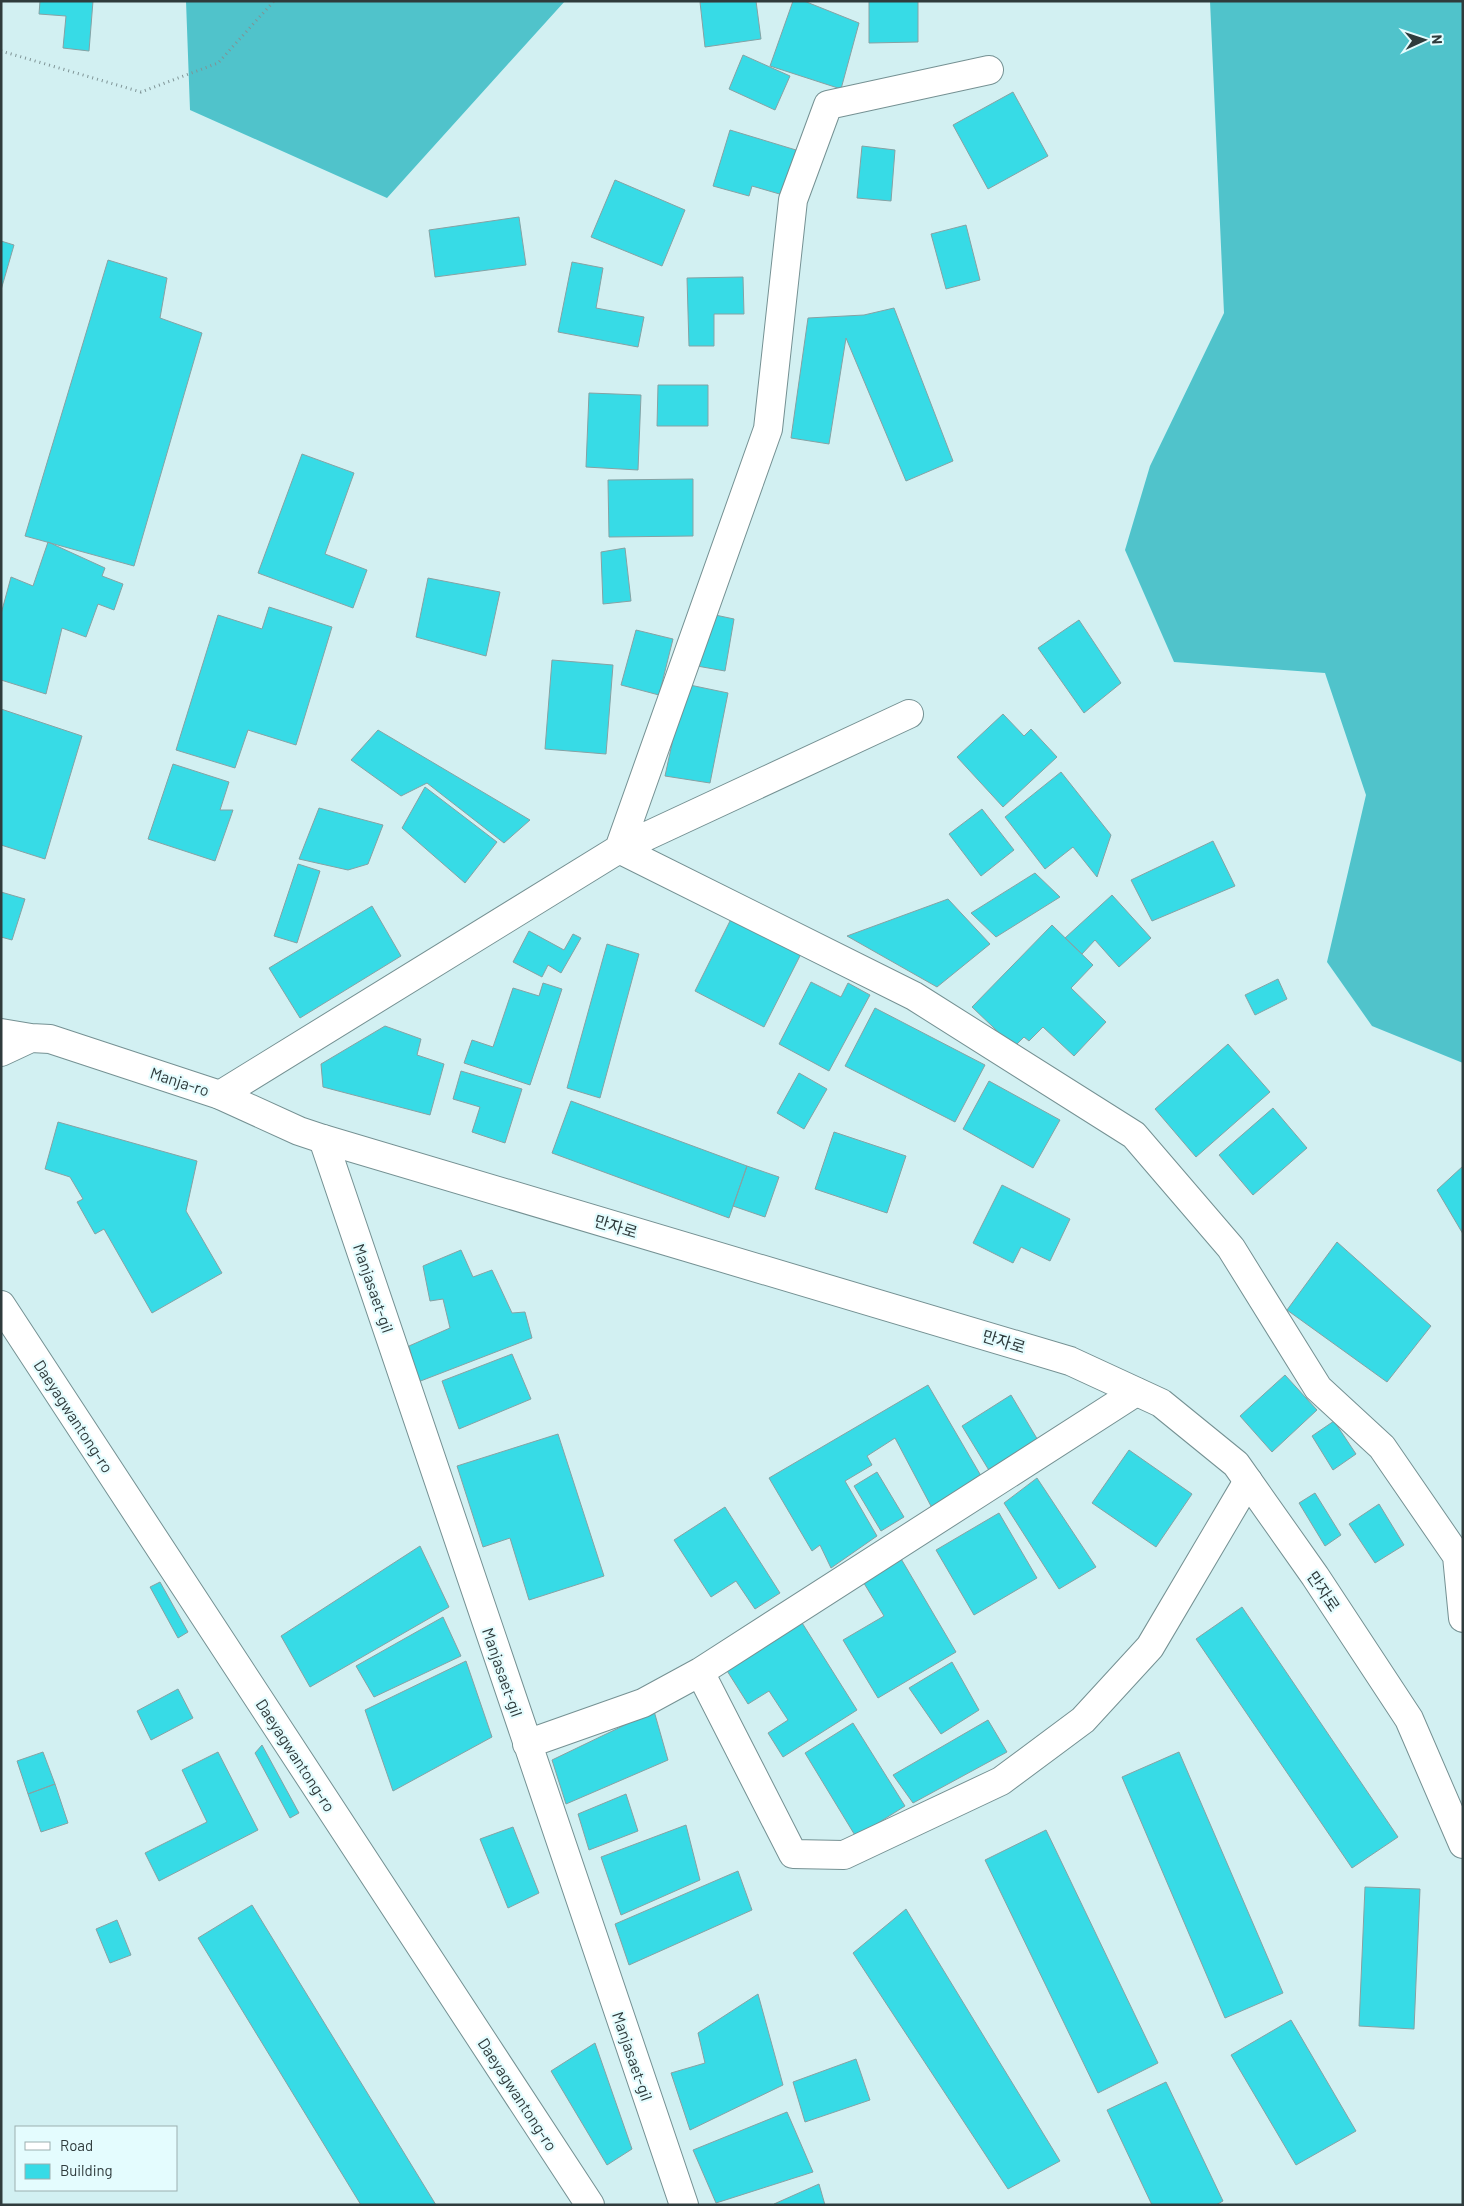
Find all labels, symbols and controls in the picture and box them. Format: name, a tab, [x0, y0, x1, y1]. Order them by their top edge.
north arrow	[1399, 15, 1449, 65]
text: N	[1429, 34, 1446, 44]
street label: Manja-ro	[148, 1063, 212, 1099]
street label: 만자로	[592, 1210, 640, 1242]
street label: Manjasaet-gil	[350, 1241, 398, 1335]
street label: 만자로	[980, 1325, 1028, 1357]
street label: Daeyagwantong-ro	[30, 1356, 118, 1476]
street label: 만자로	[1304, 1567, 1344, 1615]
street label: Manjasaet-gil	[479, 1625, 527, 1719]
street label: Daeyagwantong-ro	[252, 1695, 340, 1815]
street label: Manjasaet-gil	[609, 2009, 657, 2103]
street label: Daeyagwantong-ro	[474, 2034, 562, 2154]
legend	[15, 2126, 178, 2191]
text: Road	[60, 2136, 93, 2154]
text: Building	[60, 2161, 113, 2179]

